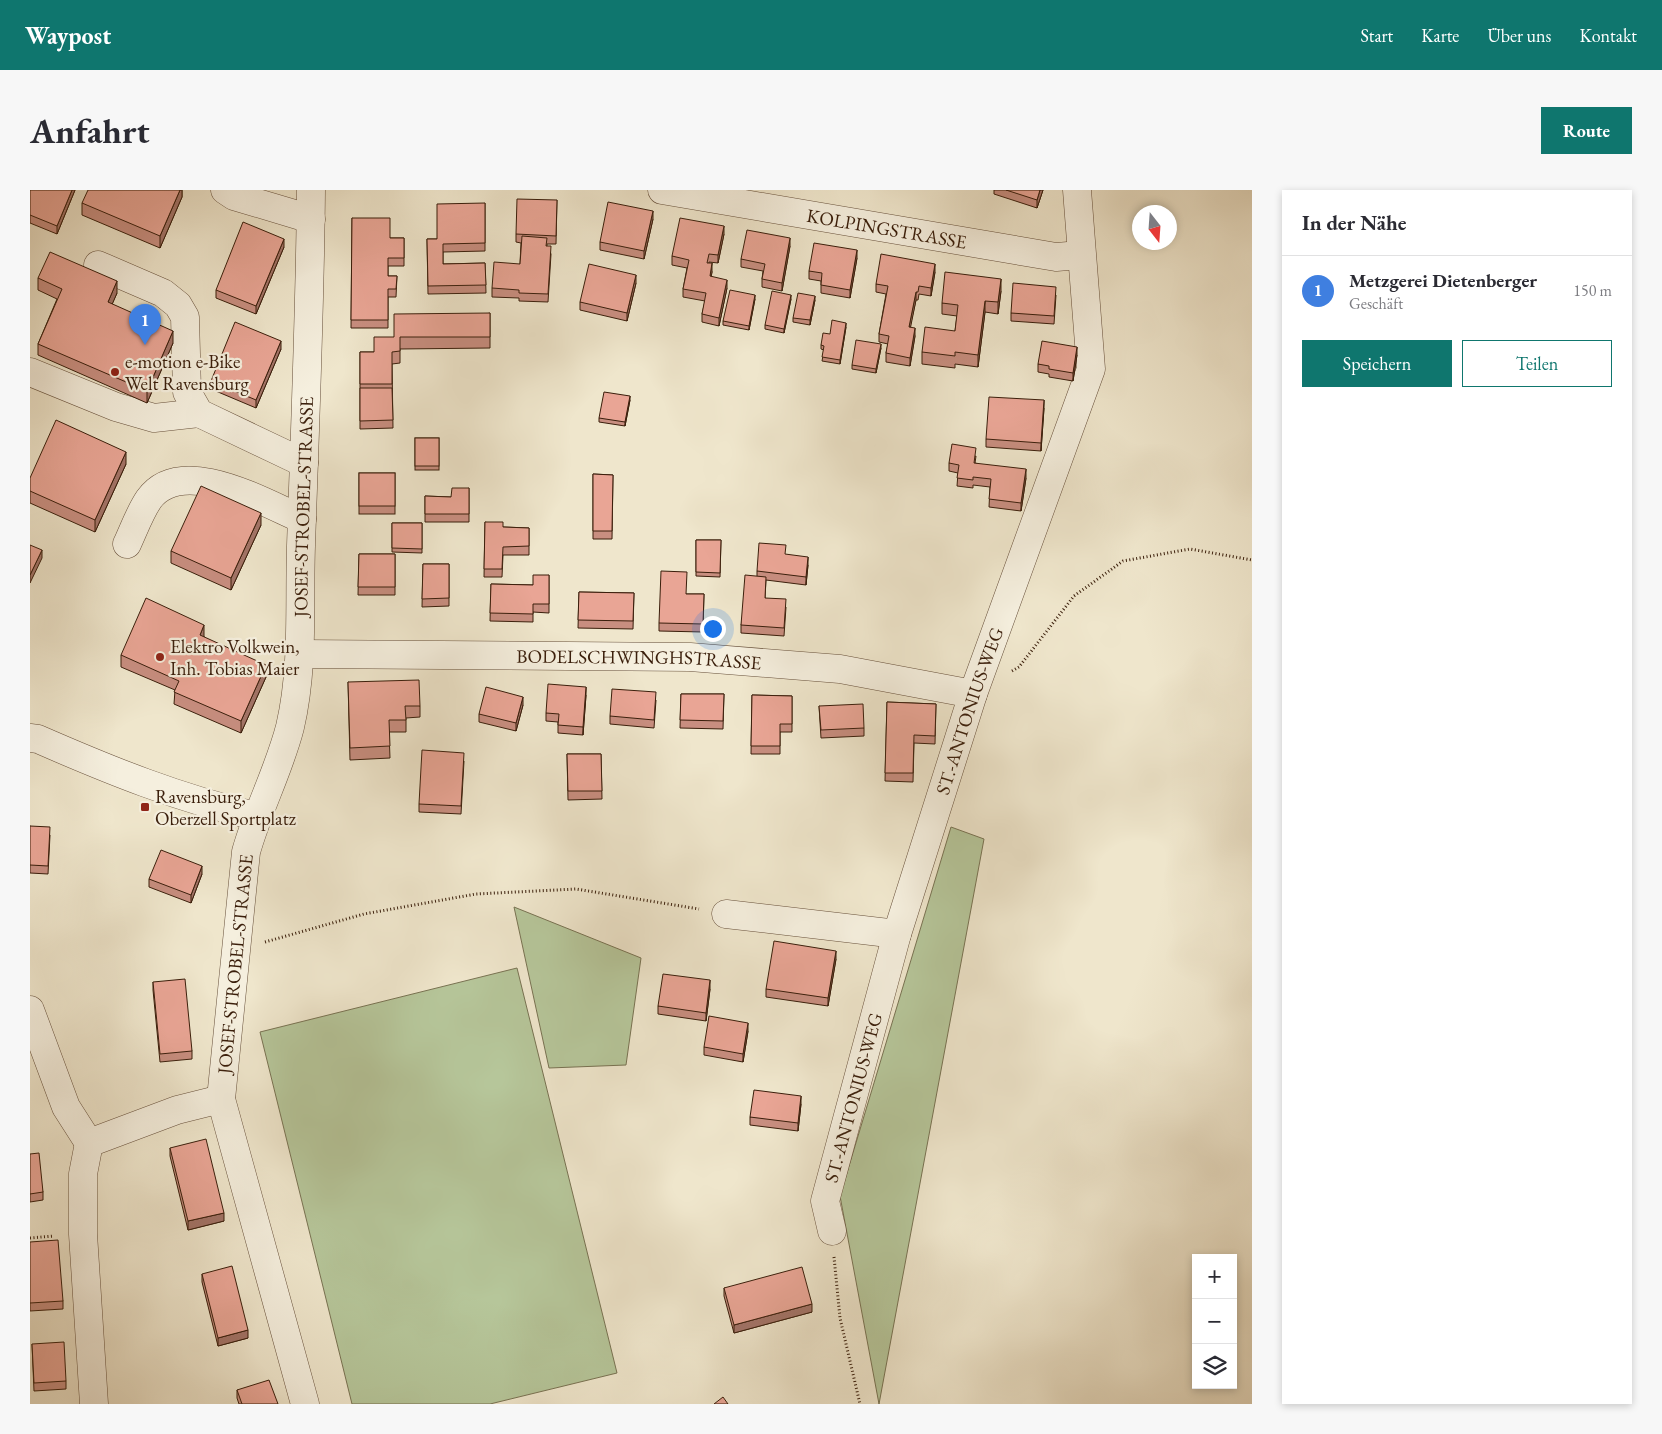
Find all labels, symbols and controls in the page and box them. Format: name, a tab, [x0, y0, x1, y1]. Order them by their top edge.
text: Waypost	[25, 20, 111, 51]
text: Start	[1360, 24, 1393, 47]
text: Karte	[1421, 24, 1459, 47]
text: Über uns	[1487, 24, 1551, 47]
text: Kontakt	[1579, 24, 1637, 47]
button: Route	[1541, 107, 1632, 154]
text: Anfahrt	[30, 108, 150, 153]
street label: KOLPINGSTRASSE	[805, 203, 969, 255]
north arrow	[1132, 205, 1177, 250]
text: In der Nähe	[1302, 209, 1407, 236]
text: Metzgerei Dietenberger	[1349, 268, 1537, 293]
text: 1	[1314, 280, 1322, 301]
text: 150 m	[1573, 280, 1612, 301]
text: Geschäft	[1349, 293, 1403, 314]
pin: 1	[129, 304, 161, 345]
button: Speichern	[1302, 340, 1452, 387]
button: Teilen	[1462, 340, 1612, 387]
place label: e-motion e-Bike Welt Ravensburg	[125, 349, 250, 396]
marker: e-motion e-Bike Welt Ravensburg	[109, 366, 121, 378]
street label: JOSEF-STROBEL-STRASSE	[288, 396, 319, 619]
your location	[700, 616, 726, 642]
street label: ST.-ANTONIUS-WEG	[930, 624, 1009, 798]
place label: Elektro Volkwein, Inh. Tobias Maier	[170, 634, 300, 681]
street label: BODELSCHWINGHSTRASSE	[516, 644, 763, 676]
marker: Elektro Volkwein, Inh. Tobias Maier	[154, 651, 166, 663]
place label: Ravensburg, Oberzell Sportplatz	[155, 784, 297, 831]
marker: Ravensburg, Oberzell Sportplatz	[139, 801, 151, 813]
street label: JOSEF-STROBEL-STRASSE	[211, 853, 259, 1077]
street label: ST.-ANTONIUS-WEG	[819, 1010, 888, 1185]
map controls	[1192, 1254, 1237, 1389]
button: +	[1192, 1254, 1237, 1299]
button: −	[1192, 1299, 1237, 1344]
button: layers	[1192, 1344, 1237, 1389]

